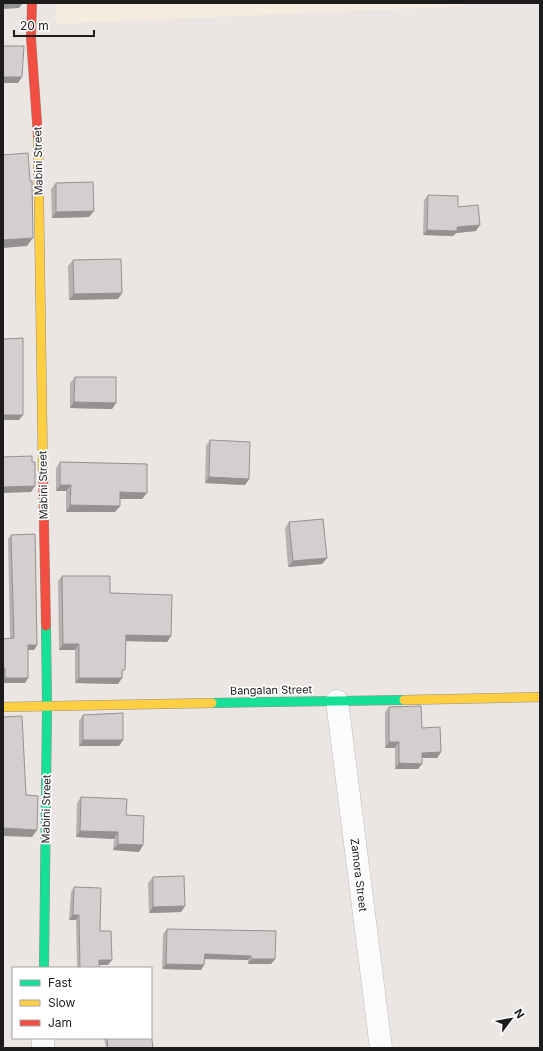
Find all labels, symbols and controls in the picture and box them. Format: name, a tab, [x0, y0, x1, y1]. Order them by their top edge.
scale bar	[14, 12, 94, 38]
text: 20 m	[20, 18, 49, 33]
street label: Mabini Street	[30, 126, 46, 196]
street label: Mabini Street	[35, 450, 51, 520]
street label: Bangalan Street	[230, 682, 313, 698]
street label: Mabini Street	[38, 774, 54, 844]
street label: Zamora Street	[348, 838, 370, 913]
legend	[12, 967, 152, 1039]
text: Fast	[48, 975, 72, 990]
text: Slow	[48, 995, 76, 1010]
north arrow	[491, 999, 531, 1039]
text: N	[511, 1006, 528, 1021]
text: Jam	[48, 1015, 72, 1030]

